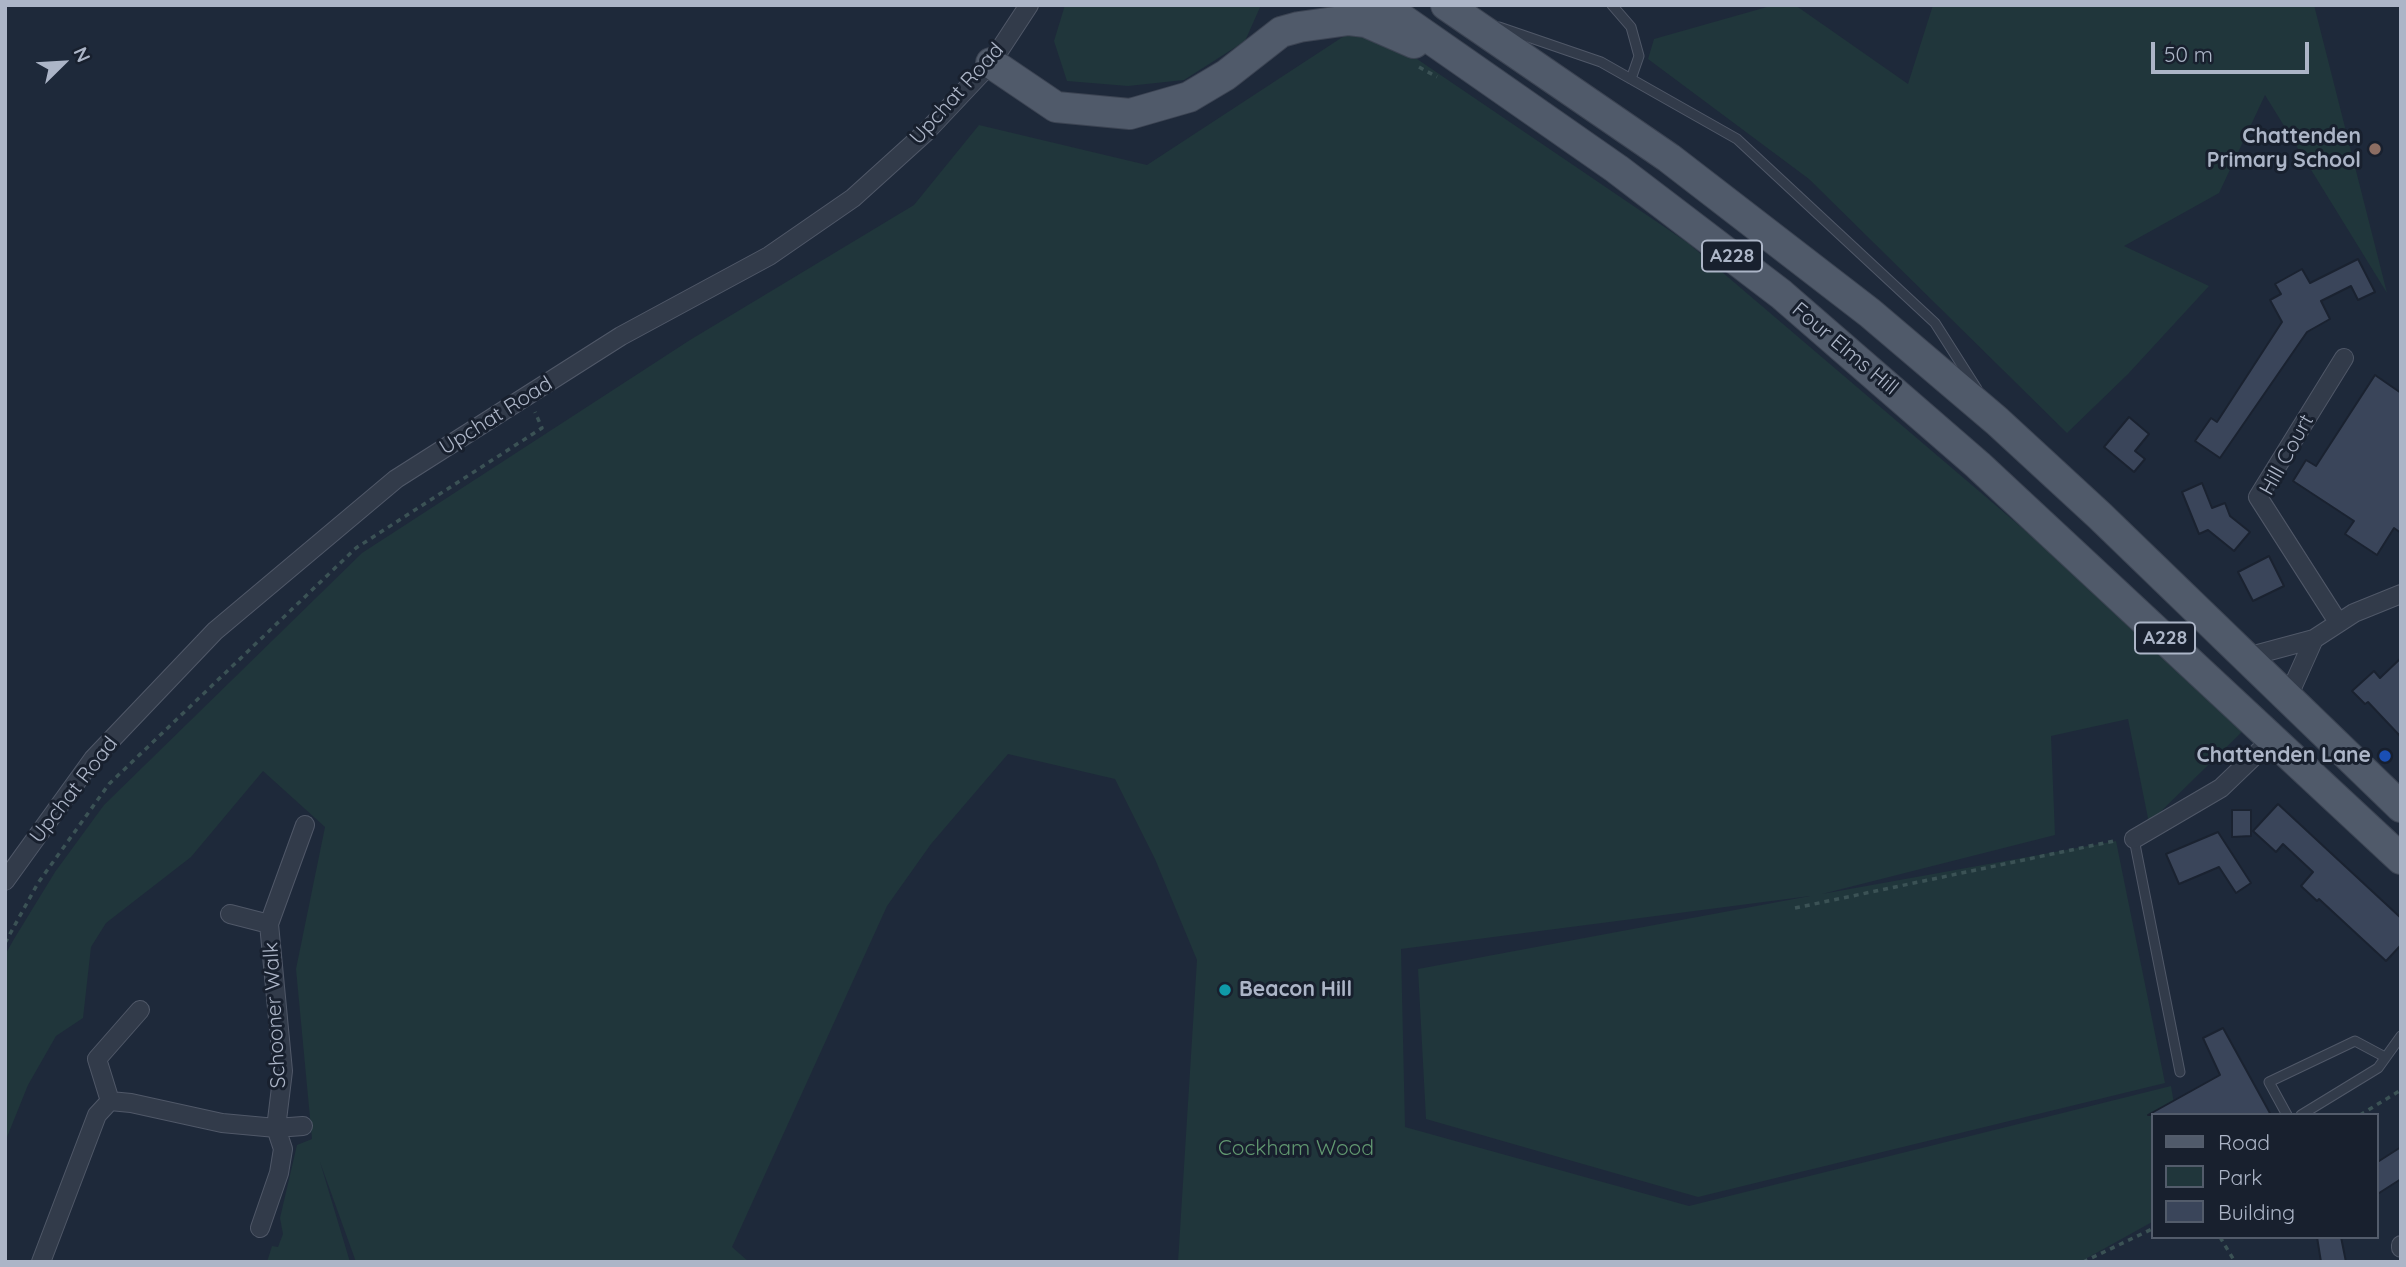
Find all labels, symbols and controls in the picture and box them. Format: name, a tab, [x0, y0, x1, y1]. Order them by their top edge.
north arrow	[28, 28, 98, 98]
scale bar	[2154, 28, 2312, 72]
street label: Upchat Road	[905, 38, 1009, 150]
text: 50 m	[2164, 41, 2213, 67]
text: N	[68, 43, 96, 66]
place label: Chattenden Primary School	[2207, 124, 2361, 174]
marker: Chattenden Primary School	[2367, 141, 2383, 157]
road number: A228	[1702, 240, 1762, 272]
street label: Four Elms Hill	[1787, 297, 1903, 401]
street label: Upchat Road	[435, 371, 557, 461]
street label: Hill Court	[2255, 410, 2319, 500]
road number: A228	[2135, 622, 2195, 653]
street label: Upchat Road	[25, 732, 123, 848]
place label: Chattenden Lane	[2196, 743, 2371, 769]
marker: Chattenden Lane	[2377, 748, 2393, 764]
street label: Schooner Walk	[259, 941, 291, 1089]
place label: Beacon Hill	[1239, 977, 1352, 1003]
marker: Beacon Hill	[1217, 982, 1233, 998]
legend	[2150, 1113, 2378, 1239]
text: Road	[2218, 1129, 2270, 1155]
park label: Cockham Wood	[1218, 1136, 1374, 1162]
text: Park	[2218, 1164, 2262, 1190]
text: Building	[2218, 1199, 2295, 1225]

